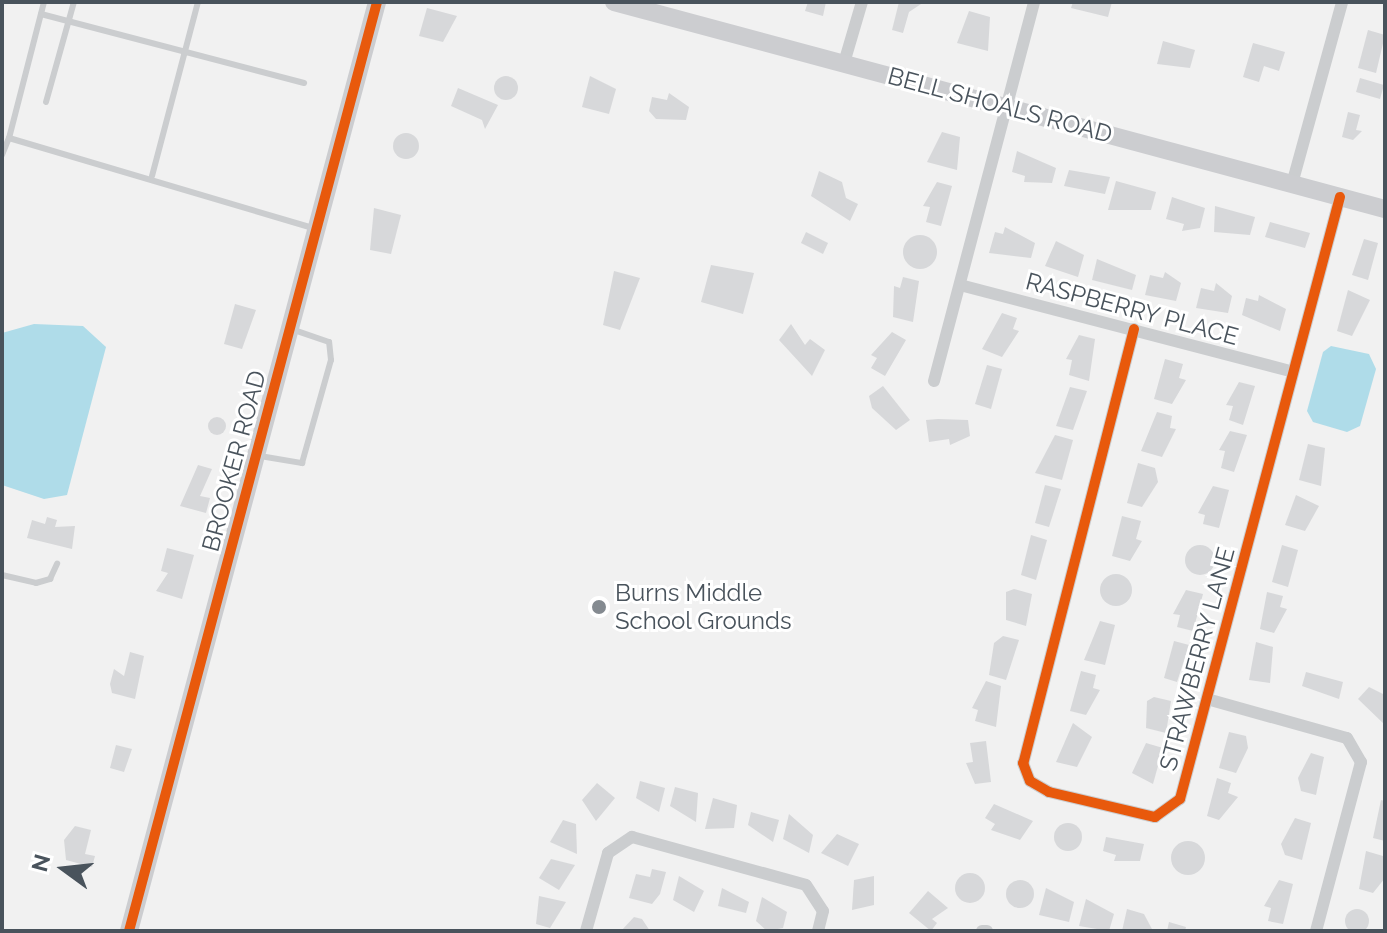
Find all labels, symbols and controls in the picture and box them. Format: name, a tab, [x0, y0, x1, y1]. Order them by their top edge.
street label: BELL SHOALS ROAD	[884, 61, 1116, 149]
street label: RASPBERRY PLACE	[1022, 267, 1242, 351]
street label: BROOKER ROAD	[196, 367, 272, 555]
street label: STRAWBERRY LANE	[1153, 544, 1241, 774]
place label: Burns Middle School Grounds	[615, 579, 792, 635]
marker: Burns Middle School Grounds	[590, 598, 608, 616]
north arrow	[24, 829, 104, 909]
text: N	[26, 851, 56, 874]

